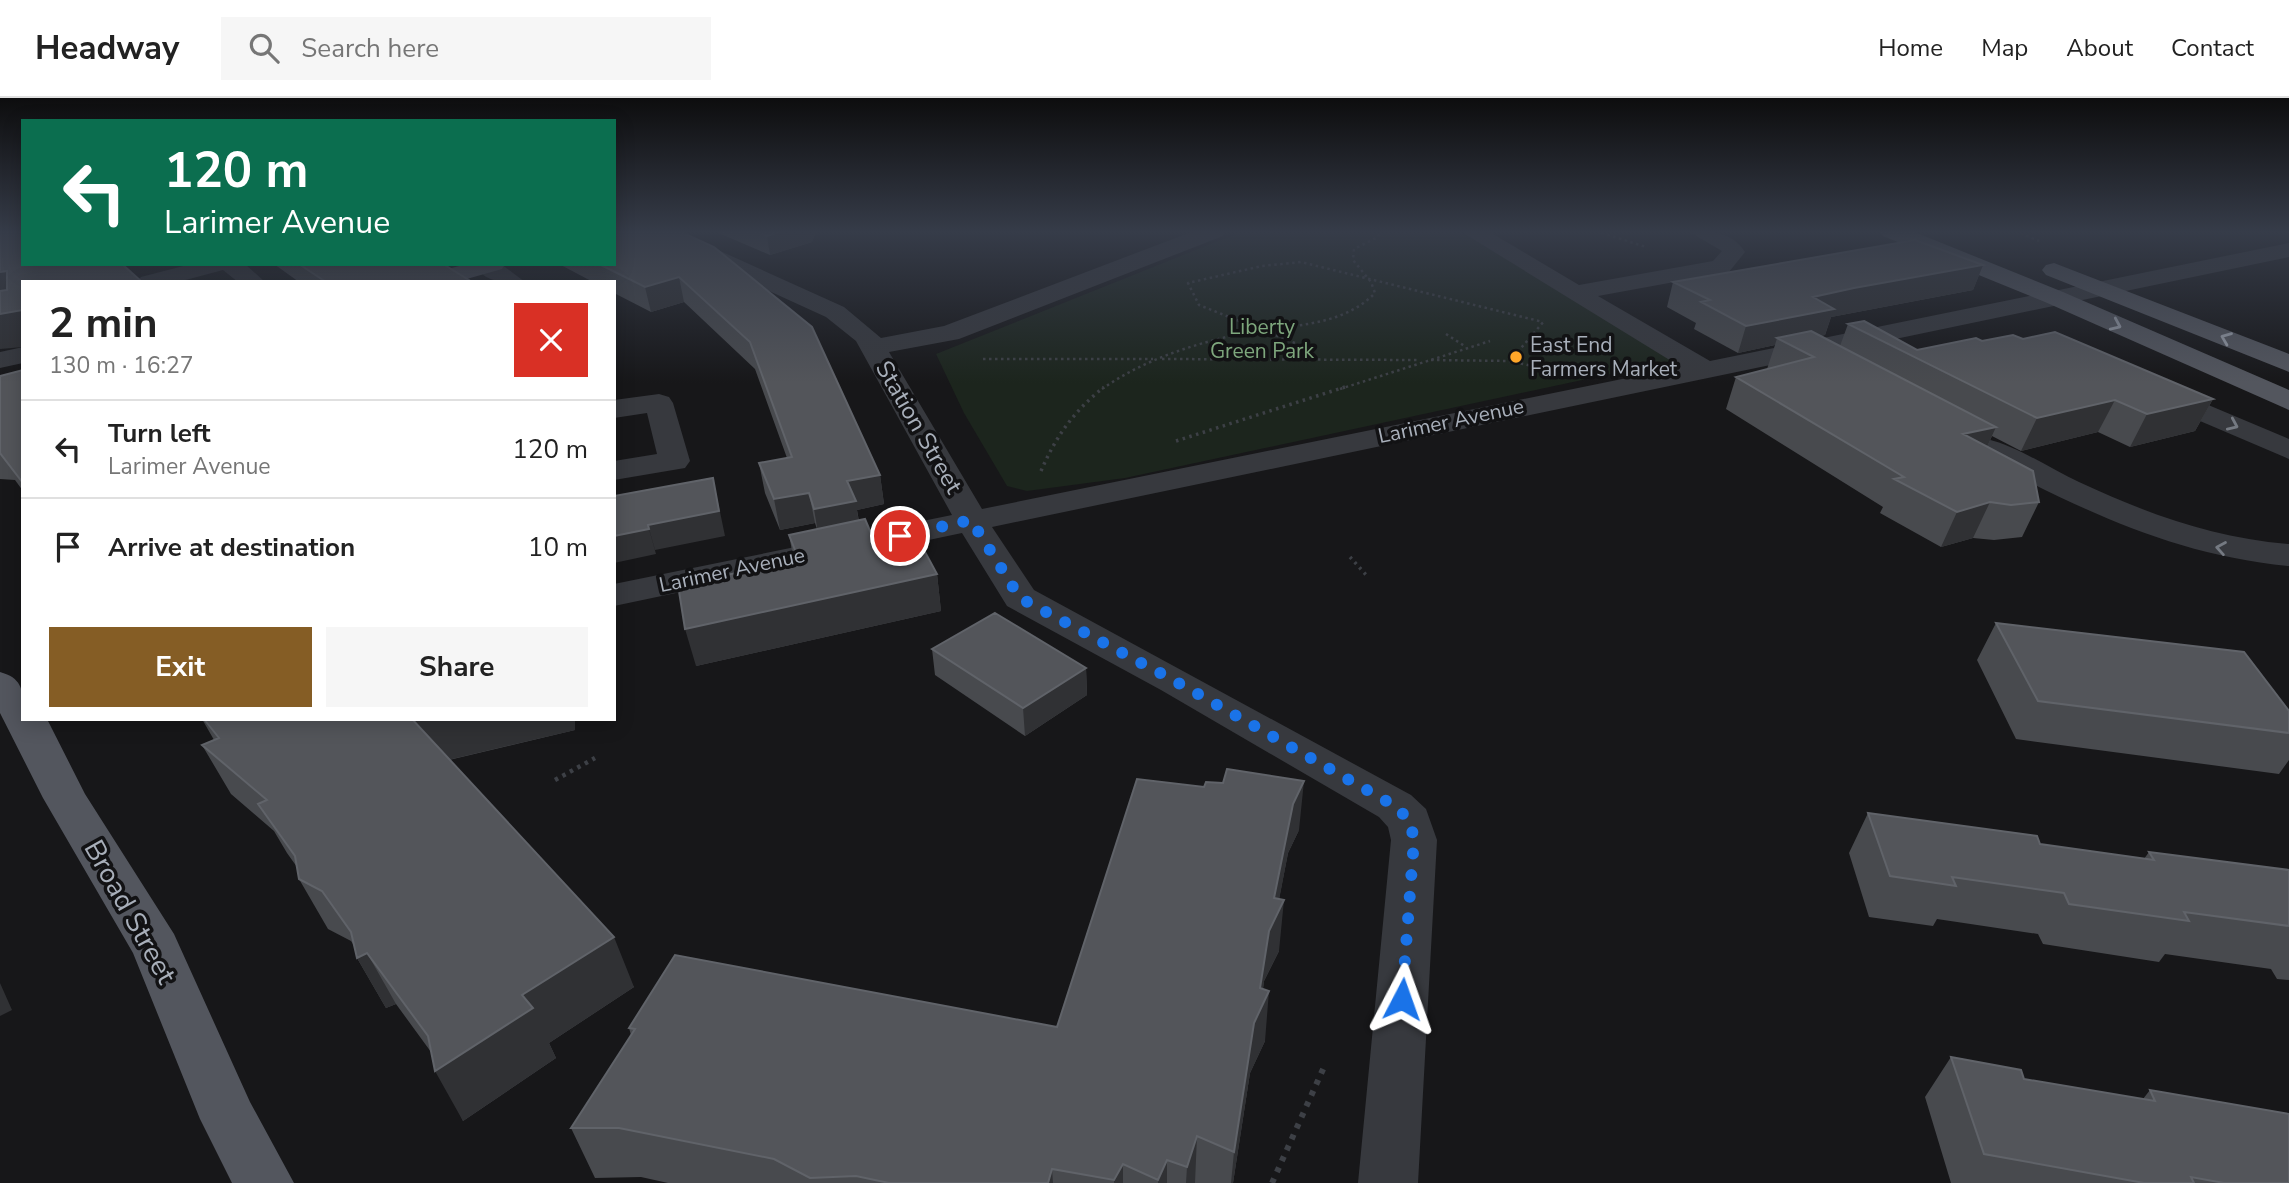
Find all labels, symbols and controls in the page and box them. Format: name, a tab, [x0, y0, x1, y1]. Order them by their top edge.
search box	[221, 17, 711, 80]
text: Headway	[35, 26, 179, 71]
icon: search	[245, 29, 283, 67]
text: Search here	[301, 31, 439, 66]
text: Home	[1878, 32, 1943, 64]
text: Map	[1981, 32, 2028, 64]
text: About	[2066, 32, 2133, 64]
text: Contact	[2171, 32, 2254, 64]
text: 120 m	[164, 137, 308, 204]
icon: left	[49, 147, 140, 238]
text: Larimer Avenue	[164, 201, 390, 244]
text: 2 min	[49, 295, 158, 352]
button: close	[514, 303, 588, 377]
park label: Liberty Green Park	[1210, 313, 1315, 365]
one-way arrow	[2109, 317, 2121, 331]
place label: East End Farmers Market	[1530, 331, 1678, 383]
one-way arrow	[2221, 333, 2233, 347]
marker: East End Farmers Market	[1508, 349, 1524, 365]
text: 130 m · 16:27	[49, 350, 194, 381]
street label: Station Street	[868, 355, 970, 500]
street label: Larimer Avenue	[1375, 392, 1527, 450]
text: Turn left	[108, 416, 211, 451]
one-way arrow	[2226, 417, 2238, 431]
icon: left	[49, 430, 87, 468]
text: 120 m	[512, 432, 588, 467]
text: Larimer Avenue	[108, 451, 271, 482]
pin	[870, 506, 930, 566]
icon: arrive	[881, 517, 919, 555]
icon: arrive	[49, 528, 87, 566]
text: Arrive at destination	[108, 530, 355, 565]
text: 10 m	[528, 530, 588, 565]
street label: Larimer Avenue	[656, 541, 808, 599]
one-way arrow	[2215, 541, 2227, 556]
button: Exit	[49, 627, 312, 707]
button: Share	[326, 627, 588, 707]
street label: Broad Street	[75, 833, 185, 991]
position arrow	[1365, 962, 1439, 1036]

